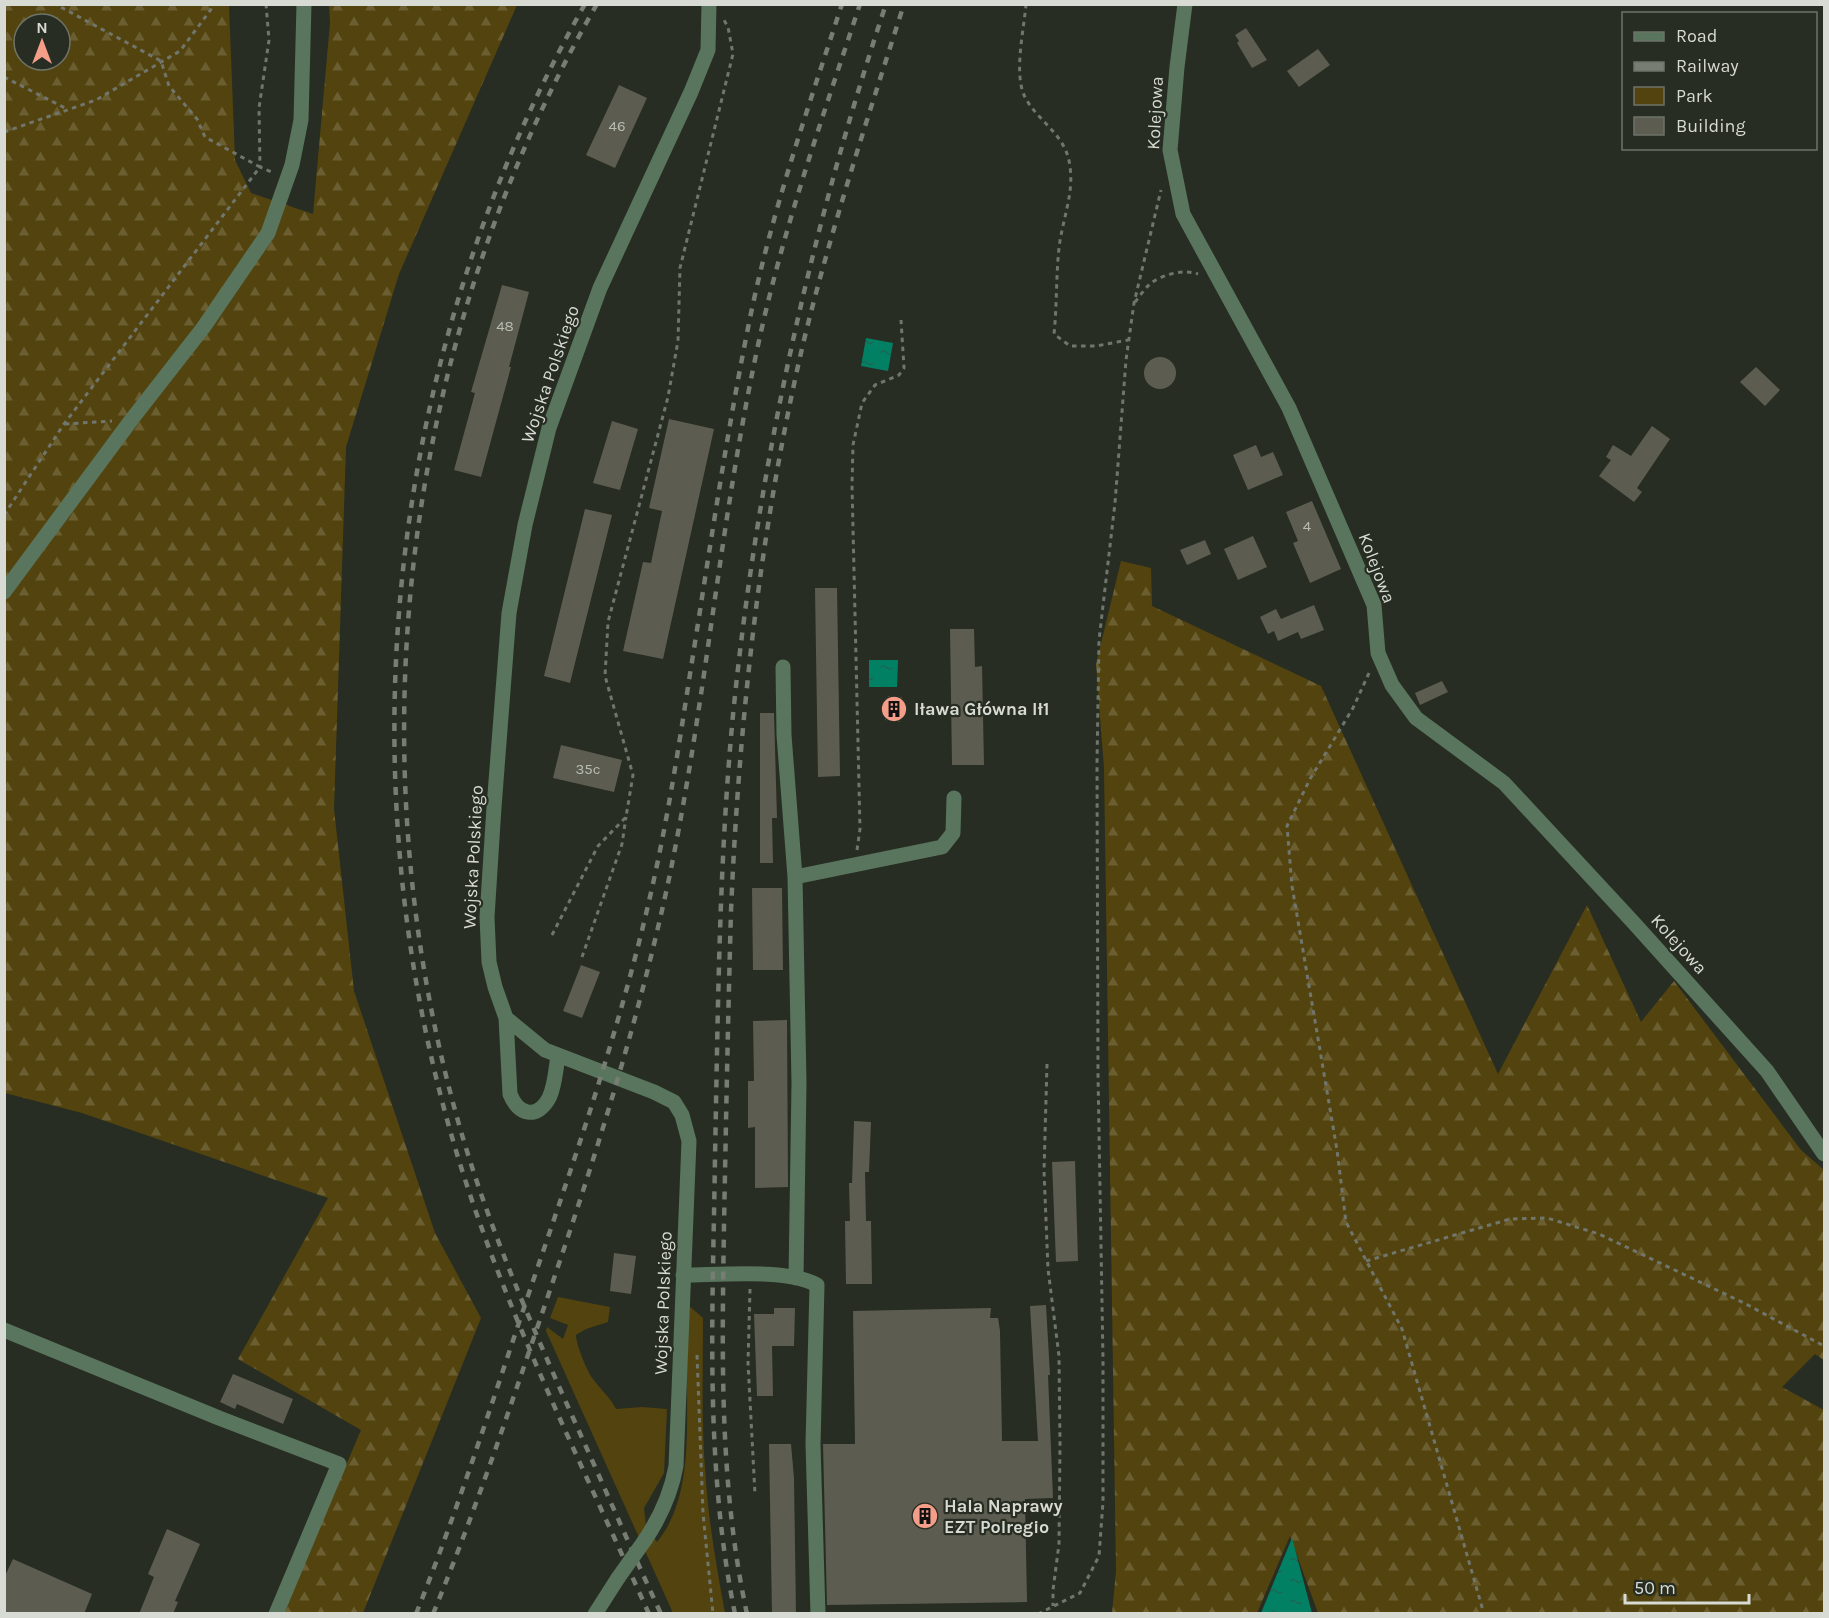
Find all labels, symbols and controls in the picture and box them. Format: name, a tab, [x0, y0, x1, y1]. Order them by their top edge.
north arrow	[12, 12, 72, 72]
legend	[1622, 12, 1817, 150]
text: N	[36, 18, 48, 37]
text: Road	[1676, 25, 1717, 47]
text: Railway	[1676, 55, 1739, 77]
street label: Kolejowa	[1142, 76, 1168, 150]
text: Park	[1676, 85, 1713, 107]
text: Building	[1676, 115, 1746, 137]
house number: 46	[609, 117, 625, 135]
street label: Wojska Polskiego	[516, 302, 584, 446]
house number: 48	[496, 317, 514, 335]
house number: 4	[1303, 517, 1312, 535]
street label: Kolejowa	[1354, 530, 1400, 606]
building icon: Iława Główna Ił1	[879, 694, 909, 724]
place label: Iława Główna Ił1	[914, 698, 1049, 720]
house number: 35c	[575, 760, 601, 778]
street label: Wojska Polskiego	[458, 785, 488, 929]
street label: Kolejowa	[1646, 909, 1712, 979]
street label: Wojska Polskiego	[649, 1231, 677, 1375]
place label: Hala Naprawy EZT Polregio	[944, 1495, 1063, 1538]
building icon: Hala Naprawy EZT Polregio	[910, 1501, 940, 1531]
scale bar	[1625, 1567, 1750, 1605]
text: 50 m	[1634, 1577, 1676, 1599]

